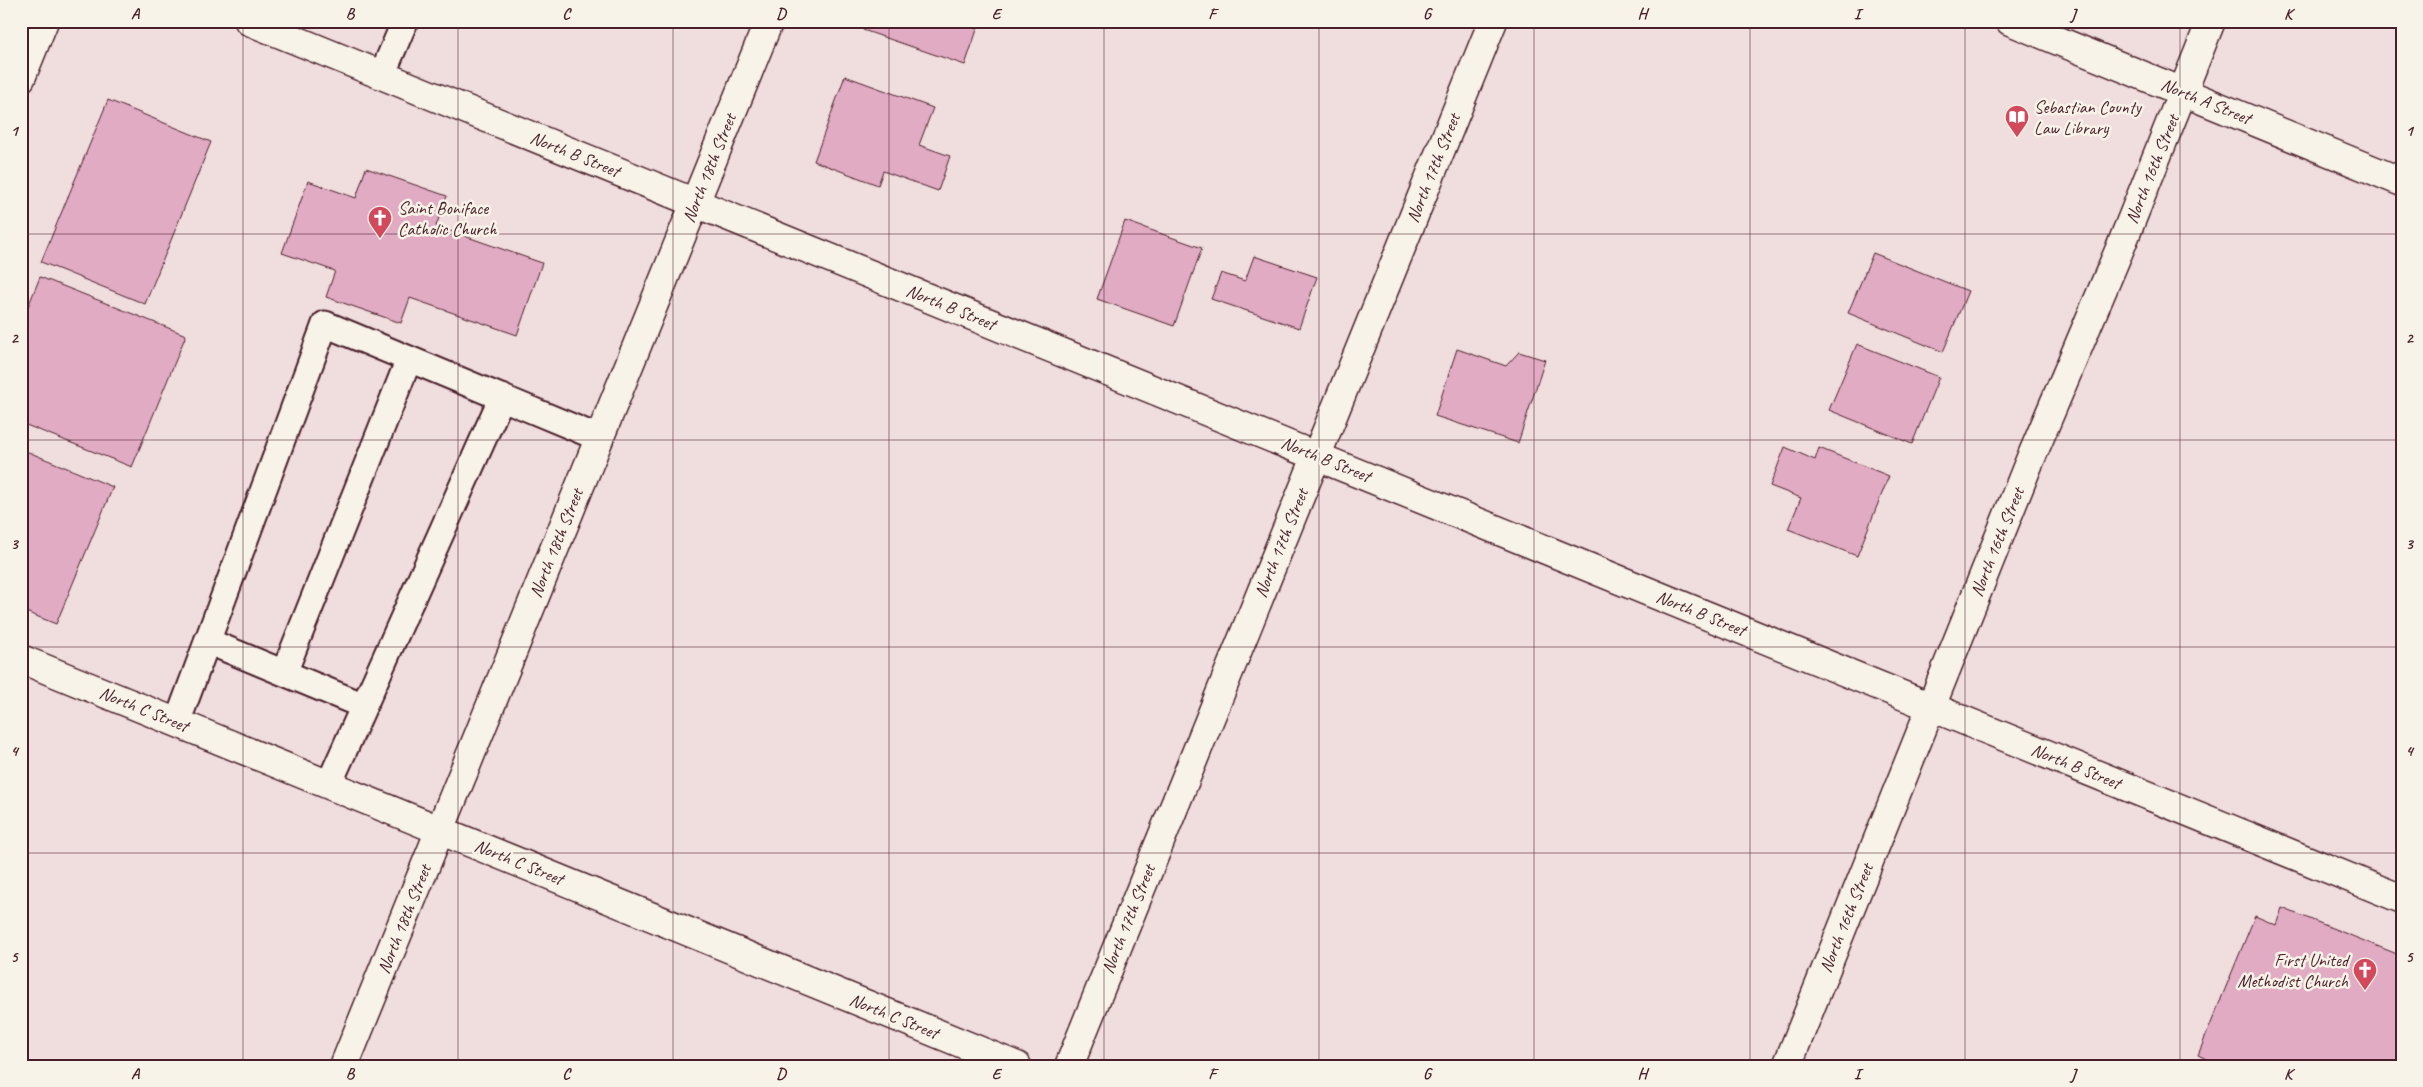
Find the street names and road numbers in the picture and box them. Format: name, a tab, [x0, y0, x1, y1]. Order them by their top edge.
street label: North A Street	[2158, 73, 2257, 130]
street label: North 18th Street	[677, 108, 742, 226]
street label: North 17th Street	[1401, 108, 1466, 226]
street label: North 16th Street	[2120, 109, 2185, 227]
street label: North B Street	[527, 126, 626, 183]
street label: North B Street	[903, 279, 1002, 336]
street label: North B Street	[1278, 431, 1377, 488]
street label: North 16th Street	[1965, 482, 2030, 600]
street label: North 18th Street	[524, 483, 589, 601]
street label: North 17th Street	[1249, 483, 1314, 601]
street label: North B Street	[1653, 585, 1752, 642]
street label: North C Street	[96, 681, 194, 738]
street label: North B Street	[2028, 738, 2127, 795]
street label: North C Street	[471, 834, 569, 891]
street label: North 16th Street	[1814, 858, 1879, 976]
street label: North 18th Street	[372, 859, 437, 977]
street label: North 17th Street	[1096, 859, 1161, 977]
street label: North C Street	[846, 988, 944, 1045]

